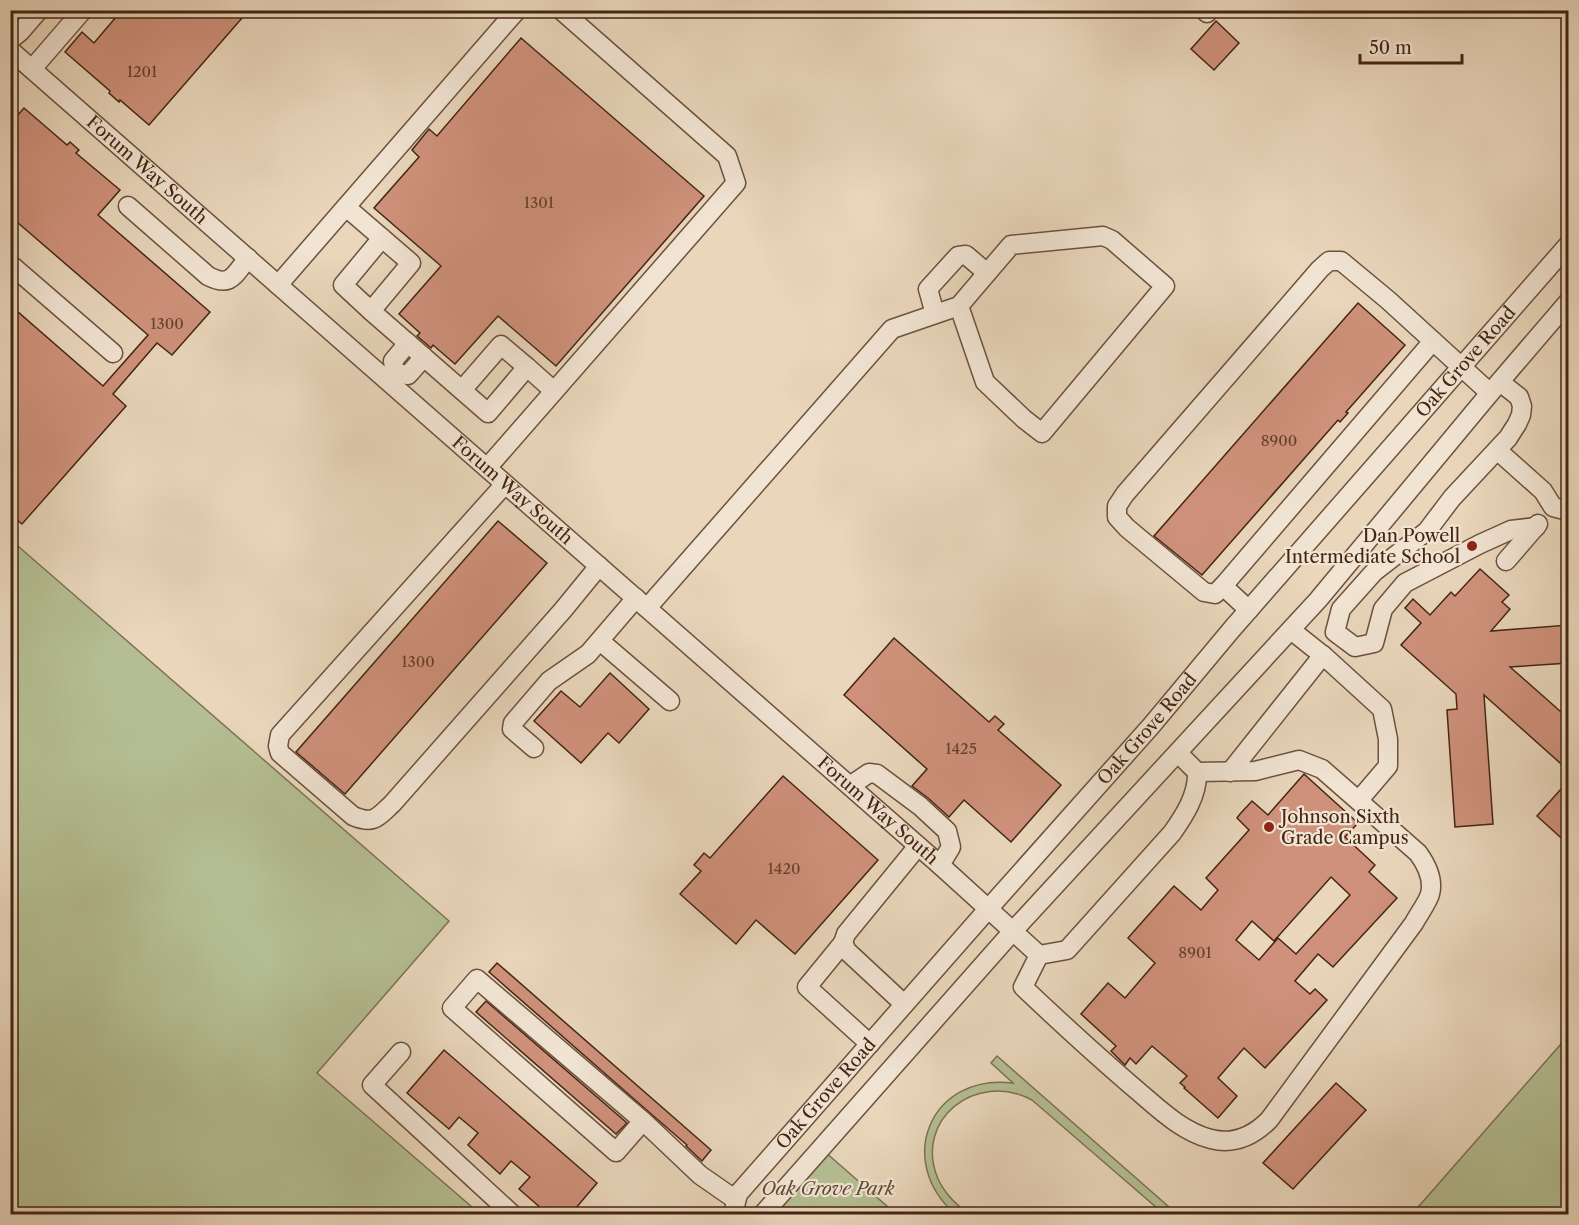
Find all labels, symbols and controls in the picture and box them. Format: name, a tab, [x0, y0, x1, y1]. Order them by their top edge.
scale bar	[1360, 27, 1462, 65]
text: 50 m	[1369, 37, 1412, 59]
house number: 1201	[127, 62, 158, 81]
street label: Forum Way South	[82, 111, 212, 229]
house number: 1301	[524, 193, 555, 212]
street label: Oak Grove Road	[1411, 302, 1520, 422]
house number: 1300	[150, 314, 184, 333]
street label: Forum Way South	[447, 431, 577, 549]
house number: 8900	[1261, 431, 1297, 450]
place label: Dan Powell Intermediate School	[1285, 525, 1460, 568]
marker: Dan Powell Intermediate School	[1465, 539, 1479, 553]
house number: 1300	[401, 652, 435, 671]
street label: Oak Grove Road	[1093, 669, 1201, 789]
house number: 1425	[945, 739, 977, 758]
street label: Forum Way South	[813, 752, 943, 869]
place label: Johnson Sixth Grade Campus	[1278, 806, 1409, 849]
marker: Johnson Sixth Grade Campus	[1262, 820, 1276, 834]
house number: 1420	[767, 859, 801, 878]
house number: 8901	[1178, 943, 1212, 962]
street label: Oak Grove Road	[771, 1034, 881, 1154]
park label: Oak Grove Park	[761, 1178, 895, 1200]

